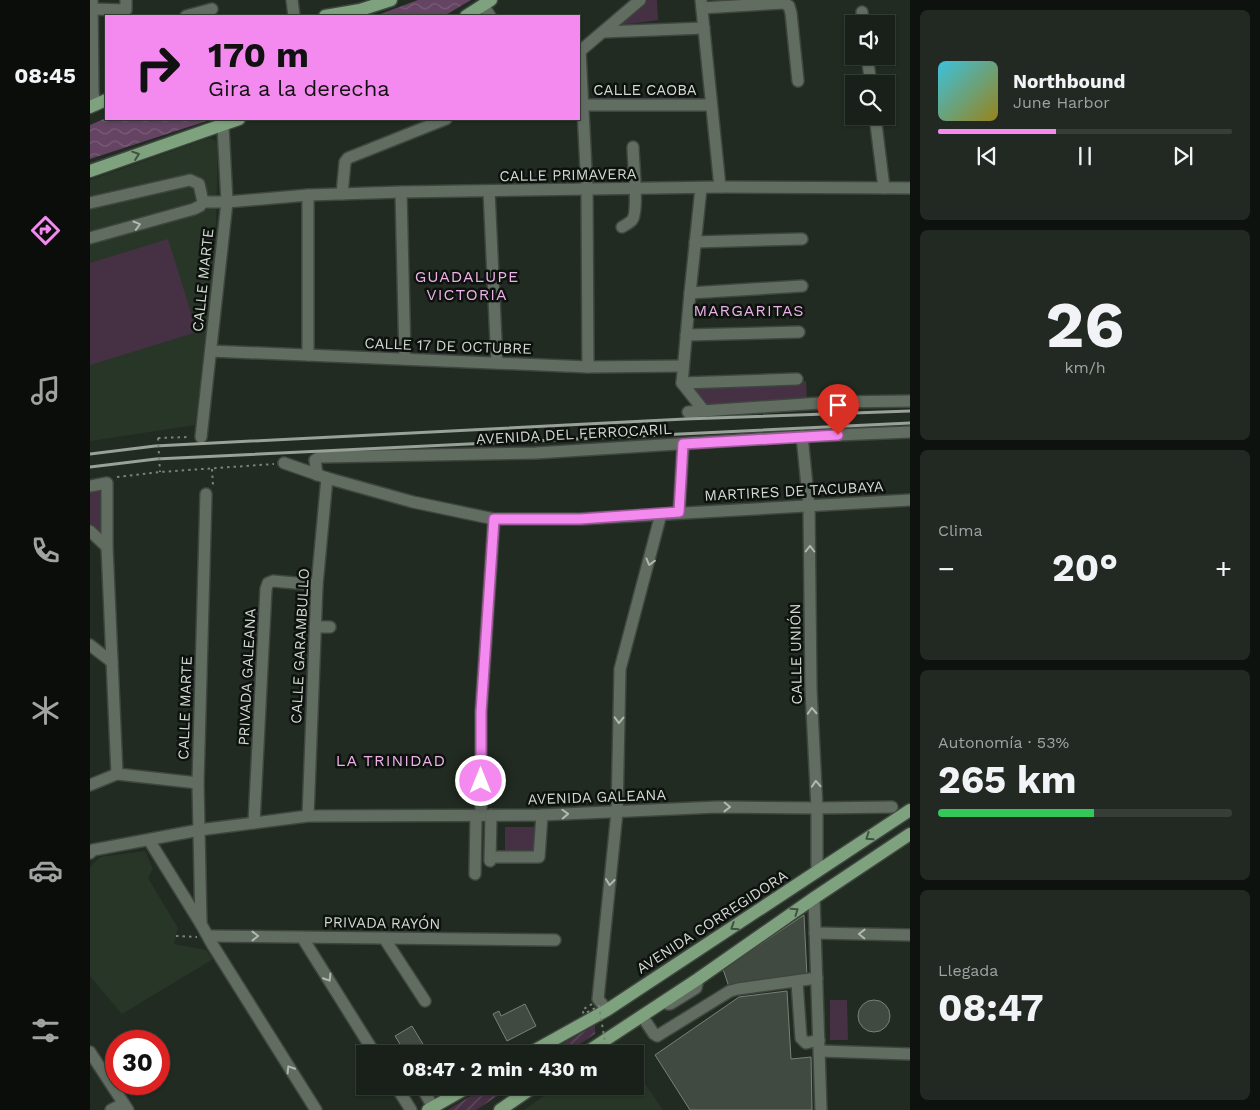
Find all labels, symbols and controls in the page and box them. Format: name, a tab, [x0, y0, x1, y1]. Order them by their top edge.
map controls	[845, 15, 895, 125]
button: sound	[845, 15, 895, 65]
text: 170 m	[208, 34, 309, 76]
icon: right	[125, 35, 190, 100]
text: 08:45	[14, 63, 76, 88]
text: Northbound	[1013, 70, 1125, 93]
button: search	[845, 75, 895, 125]
text: Gira a la derecha	[208, 76, 390, 101]
street label: CALLE CAOBA	[593, 81, 697, 99]
text: June Harbor	[1013, 93, 1110, 112]
icon: previous	[973, 142, 1001, 170]
icon: pause	[1071, 142, 1099, 170]
icon: next	[1169, 142, 1197, 170]
one-way arrow	[131, 151, 140, 161]
street label: CALLE PRIMAVERA	[499, 165, 637, 185]
icon: directions	[28, 213, 63, 248]
one-way arrow	[132, 221, 140, 231]
street label: CALLE MARTE	[189, 227, 217, 333]
district label: GUADALUPE VICTORIA	[415, 267, 519, 304]
text: 26	[1046, 287, 1124, 363]
district label: MARGARITAS	[693, 301, 805, 320]
street label: CALLE 17 DE OCTUBRE	[364, 334, 532, 358]
text: km/h	[1064, 358, 1106, 377]
icon: music	[28, 373, 63, 408]
pin	[817, 384, 859, 435]
icon: arrive	[824, 391, 852, 419]
street label: AVENIDA DEL FERROCARIL	[476, 420, 672, 448]
street label: MARTIRES DE TACUBAYA	[704, 477, 884, 505]
text: Clima	[938, 521, 982, 540]
icon: phone	[28, 533, 63, 568]
one-way arrow	[805, 545, 815, 552]
text: 20°	[1052, 546, 1118, 590]
text: −	[938, 552, 955, 585]
text: +	[1215, 552, 1232, 585]
one-way arrow	[645, 557, 655, 565]
street label: CALLE GARAMBULLO	[287, 568, 313, 724]
street label: CALLE UNIÓN	[785, 603, 806, 705]
street label: PRIVADA GALEANA	[234, 608, 260, 746]
street label: CALLE MARTE	[174, 656, 196, 760]
icon: climate	[28, 693, 63, 728]
one-way arrow	[806, 707, 817, 715]
one-way arrow	[614, 716, 624, 724]
text: Autonomía · 53%	[938, 733, 1069, 752]
district label: LA TRINIDAD	[336, 751, 446, 770]
position arrow	[454, 754, 506, 806]
text: 265 km	[938, 758, 1076, 802]
one-way arrow	[811, 780, 822, 788]
street label: AVENIDA GALEANA	[527, 786, 667, 808]
one-way arrow	[724, 802, 731, 812]
one-way arrow	[561, 808, 569, 819]
one-way arrow	[866, 831, 875, 840]
icon: car	[28, 853, 63, 888]
street label: AVENIDA CORREGIDORA	[633, 866, 791, 978]
one-way arrow	[605, 879, 616, 887]
one-way arrow	[789, 908, 799, 917]
street label: PRIVADA RAYÓN	[324, 912, 440, 933]
one-way arrow	[730, 921, 740, 930]
one-way arrow	[858, 929, 866, 939]
one-way arrow	[251, 931, 259, 942]
text: Llegada	[938, 961, 998, 980]
one-way arrow	[321, 973, 331, 982]
text: 08:47	[938, 986, 1044, 1030]
icon: filters	[28, 1013, 63, 1048]
speed limit sign: 30	[105, 1030, 170, 1095]
text: 08:47 · 2 min · 430 m	[402, 1058, 598, 1081]
one-way arrow	[287, 1065, 297, 1074]

